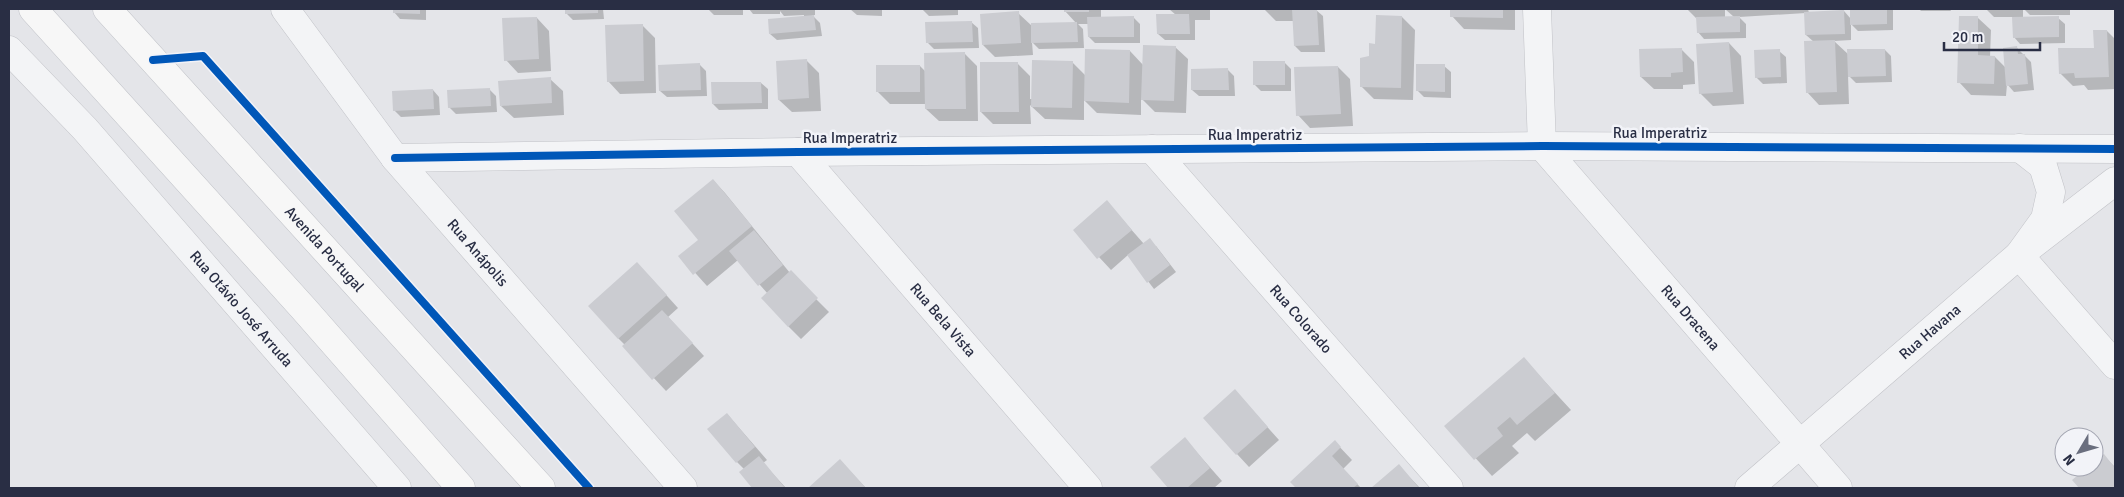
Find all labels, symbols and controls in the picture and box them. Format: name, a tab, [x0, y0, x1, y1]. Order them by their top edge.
scale bar	[1944, 20, 2040, 52]
text: 20 m	[1952, 28, 1983, 46]
street label: Rua Imperatriz	[1613, 124, 1707, 142]
street label: Rua Imperatriz	[1208, 126, 1302, 144]
street label: Rua Imperatriz	[803, 129, 897, 147]
street label: Avenida Portugal	[281, 203, 368, 296]
street label: Rua Anápolis	[443, 215, 512, 291]
street label: Rua Otávio José Arruda	[186, 247, 297, 371]
street label: Rua Bela Vista	[906, 279, 980, 361]
street label: Rua Colorado	[1266, 281, 1336, 357]
street label: Rua Dracena	[1657, 281, 1724, 354]
street label: Rua Havana	[1895, 300, 1964, 363]
north arrow	[2054, 427, 2104, 477]
text: N	[2059, 451, 2079, 469]

